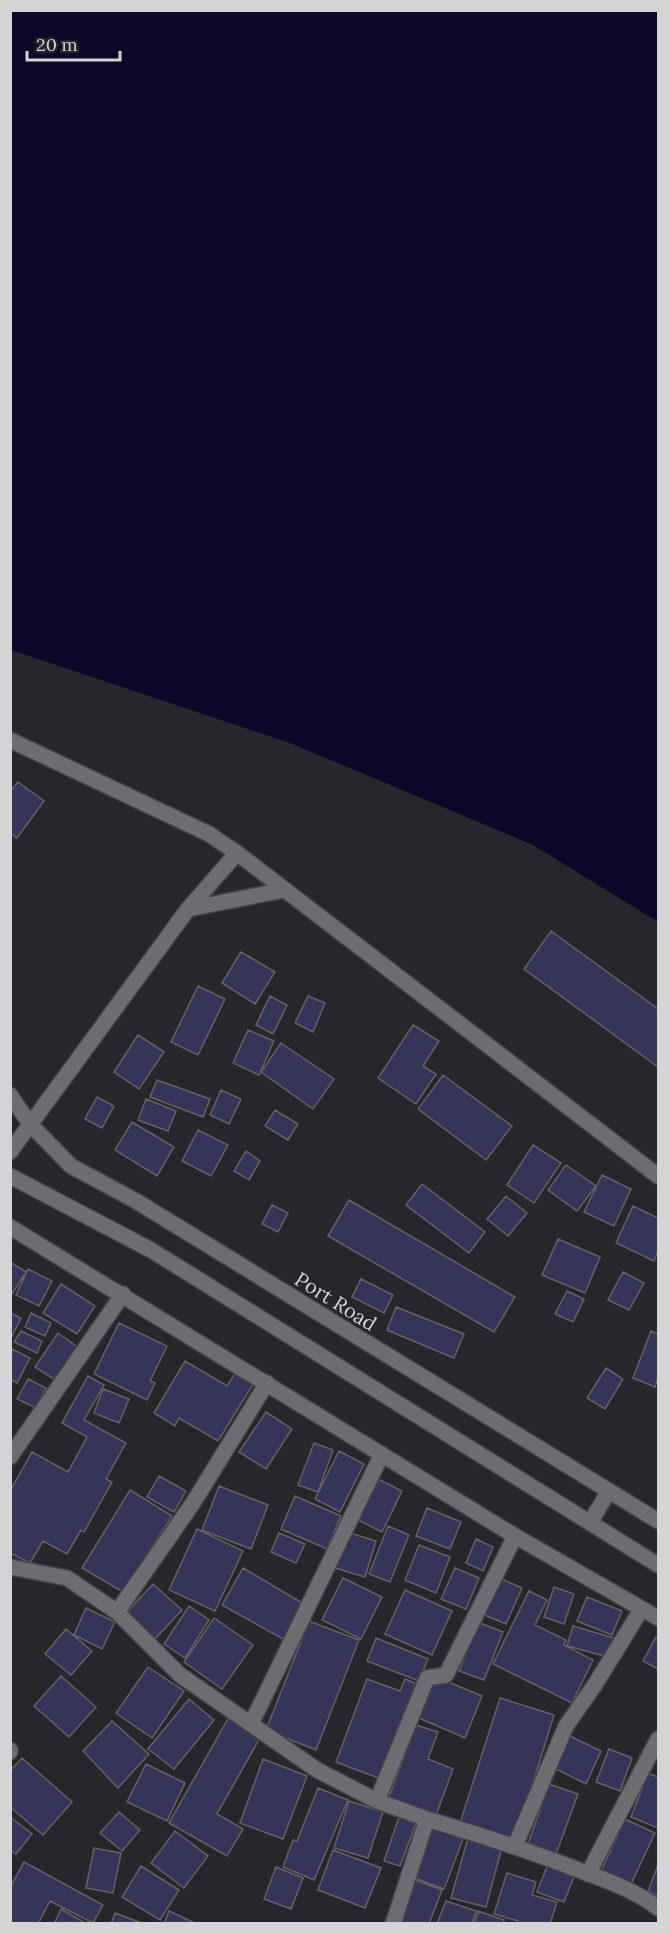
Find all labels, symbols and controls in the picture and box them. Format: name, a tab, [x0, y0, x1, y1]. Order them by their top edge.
scale bar	[27, 24, 120, 62]
text: 20 m	[36, 33, 78, 56]
street label: Port Road	[290, 1266, 382, 1336]

